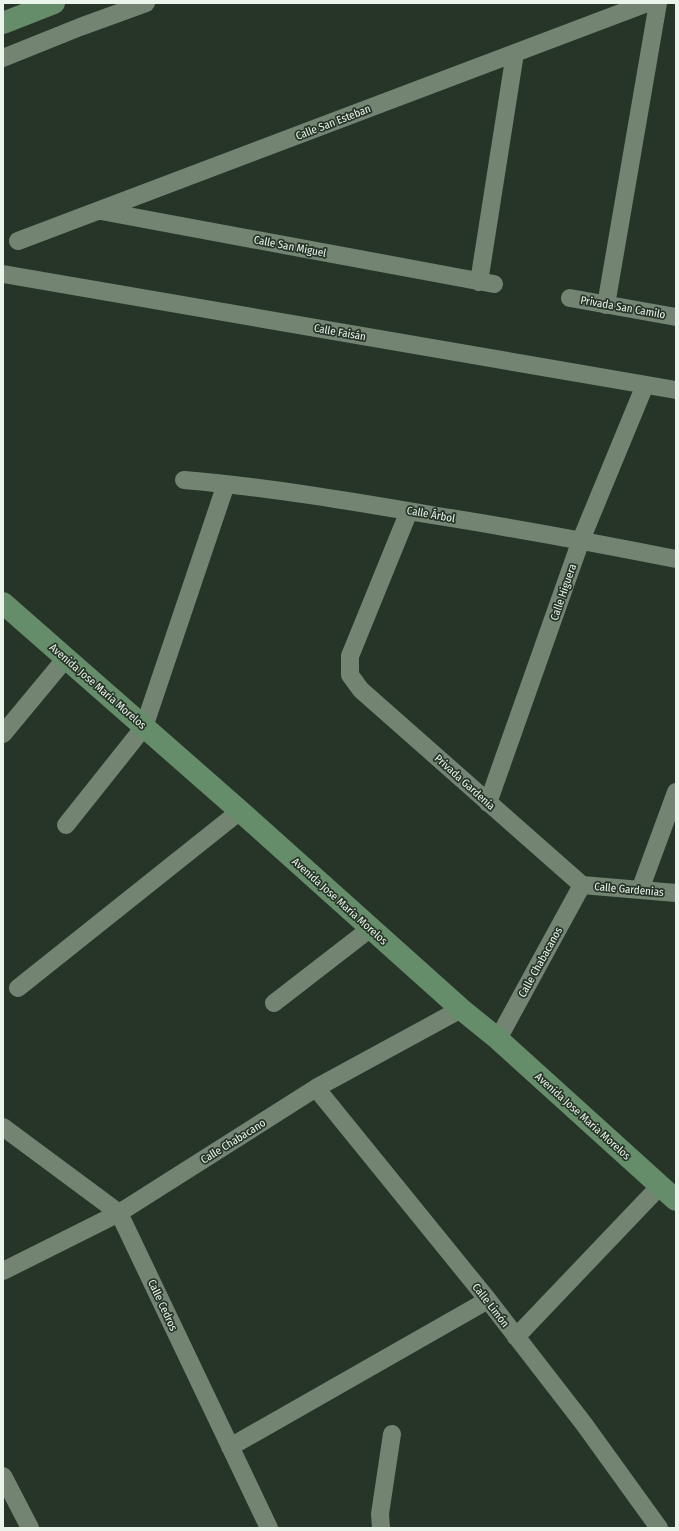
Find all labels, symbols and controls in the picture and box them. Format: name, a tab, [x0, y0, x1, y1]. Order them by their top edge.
street label: Calle San Esteban	[294, 102, 373, 143]
street label: Calle San Miguel	[253, 233, 327, 260]
street label: Privada San Camilo	[579, 294, 667, 321]
street label: Calle Faisán	[313, 322, 367, 343]
street label: Calle Árbol	[406, 503, 456, 525]
street label: Calle Higuera	[548, 562, 579, 622]
street label: Avenida Jose Maria Morelos	[47, 641, 149, 732]
street label: Privada Gardenia	[432, 752, 498, 813]
street label: Avenida Jose Maria Morelos	[289, 855, 390, 948]
street label: Calle Gardenias	[594, 880, 665, 899]
street label: Calle Chabacanos	[516, 924, 565, 1000]
street label: Avenida Jose Maria Morelos	[532, 1070, 633, 1163]
street label: Calle Chabacano	[198, 1116, 268, 1167]
street label: Calle Cedros	[145, 1277, 180, 1333]
street label: Calle Limón	[469, 1281, 512, 1330]

